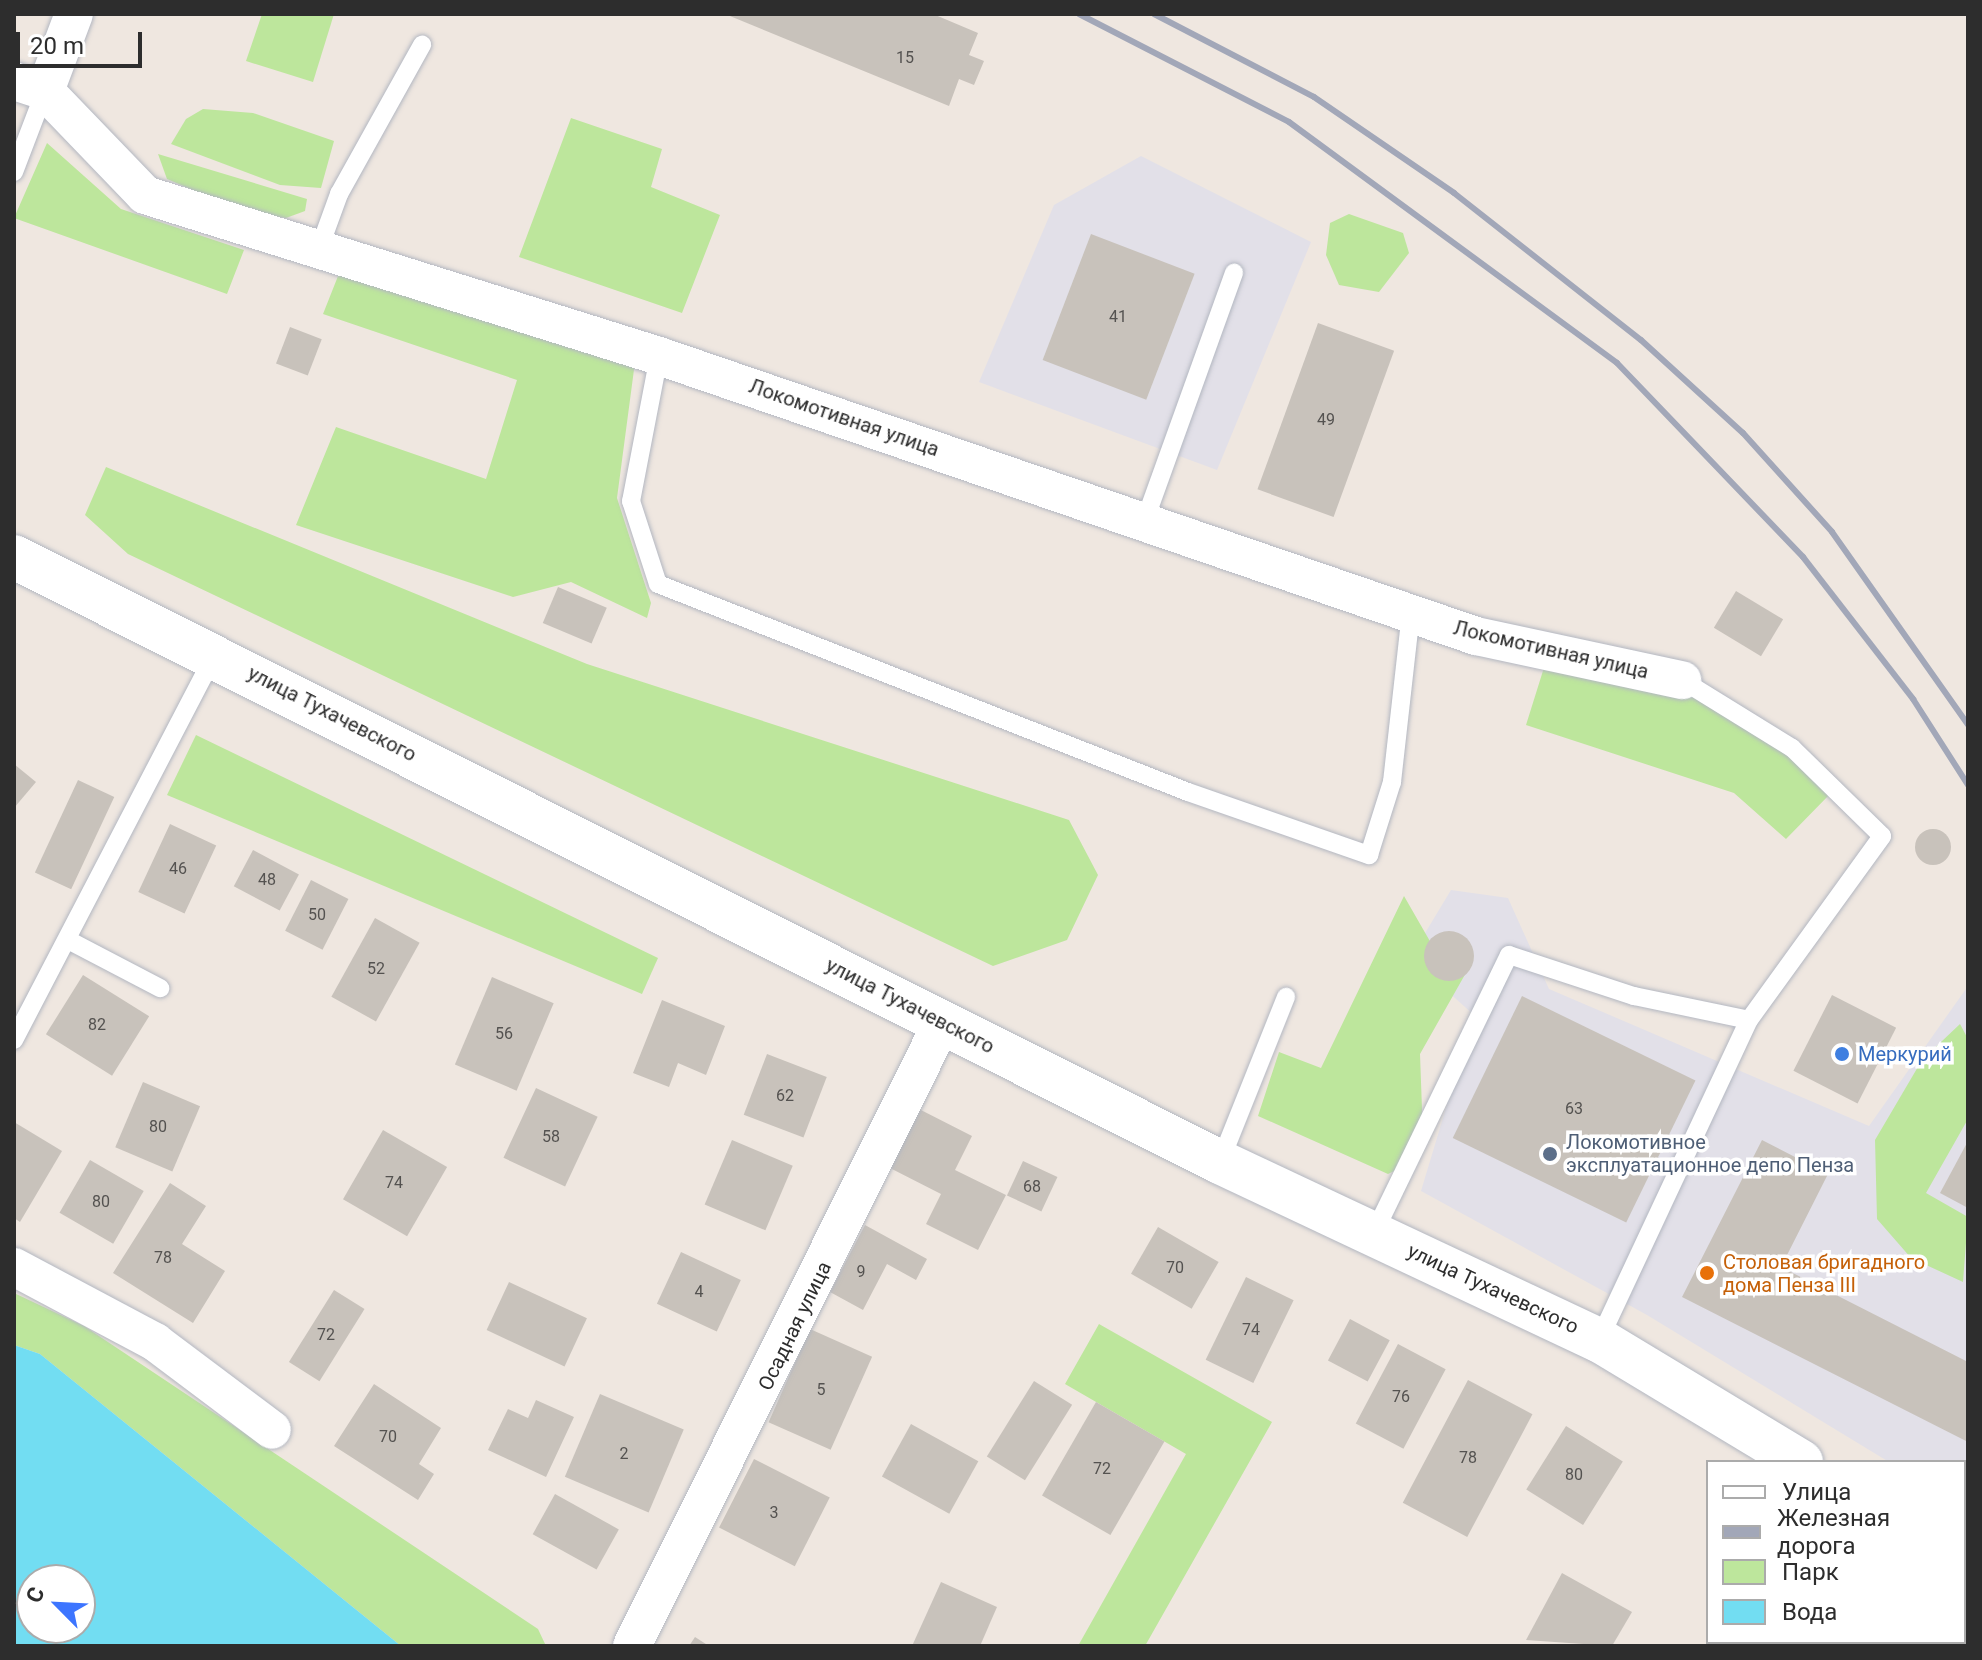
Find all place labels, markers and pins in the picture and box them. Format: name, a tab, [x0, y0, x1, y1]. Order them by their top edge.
place label: Меркурий	[1858, 1042, 1952, 1066]
marker: Меркурий	[1833, 1045, 1851, 1063]
place label: Локомотивное эксплуатационное депо Пенза	[1566, 1130, 1854, 1177]
marker: Локомотивное эксплуатационное депо Пенза	[1541, 1145, 1559, 1163]
place label: Столовая бригадного дома Пенза III	[1723, 1250, 1925, 1297]
marker: Столовая бригадного дома Пенза III	[1698, 1264, 1716, 1282]

